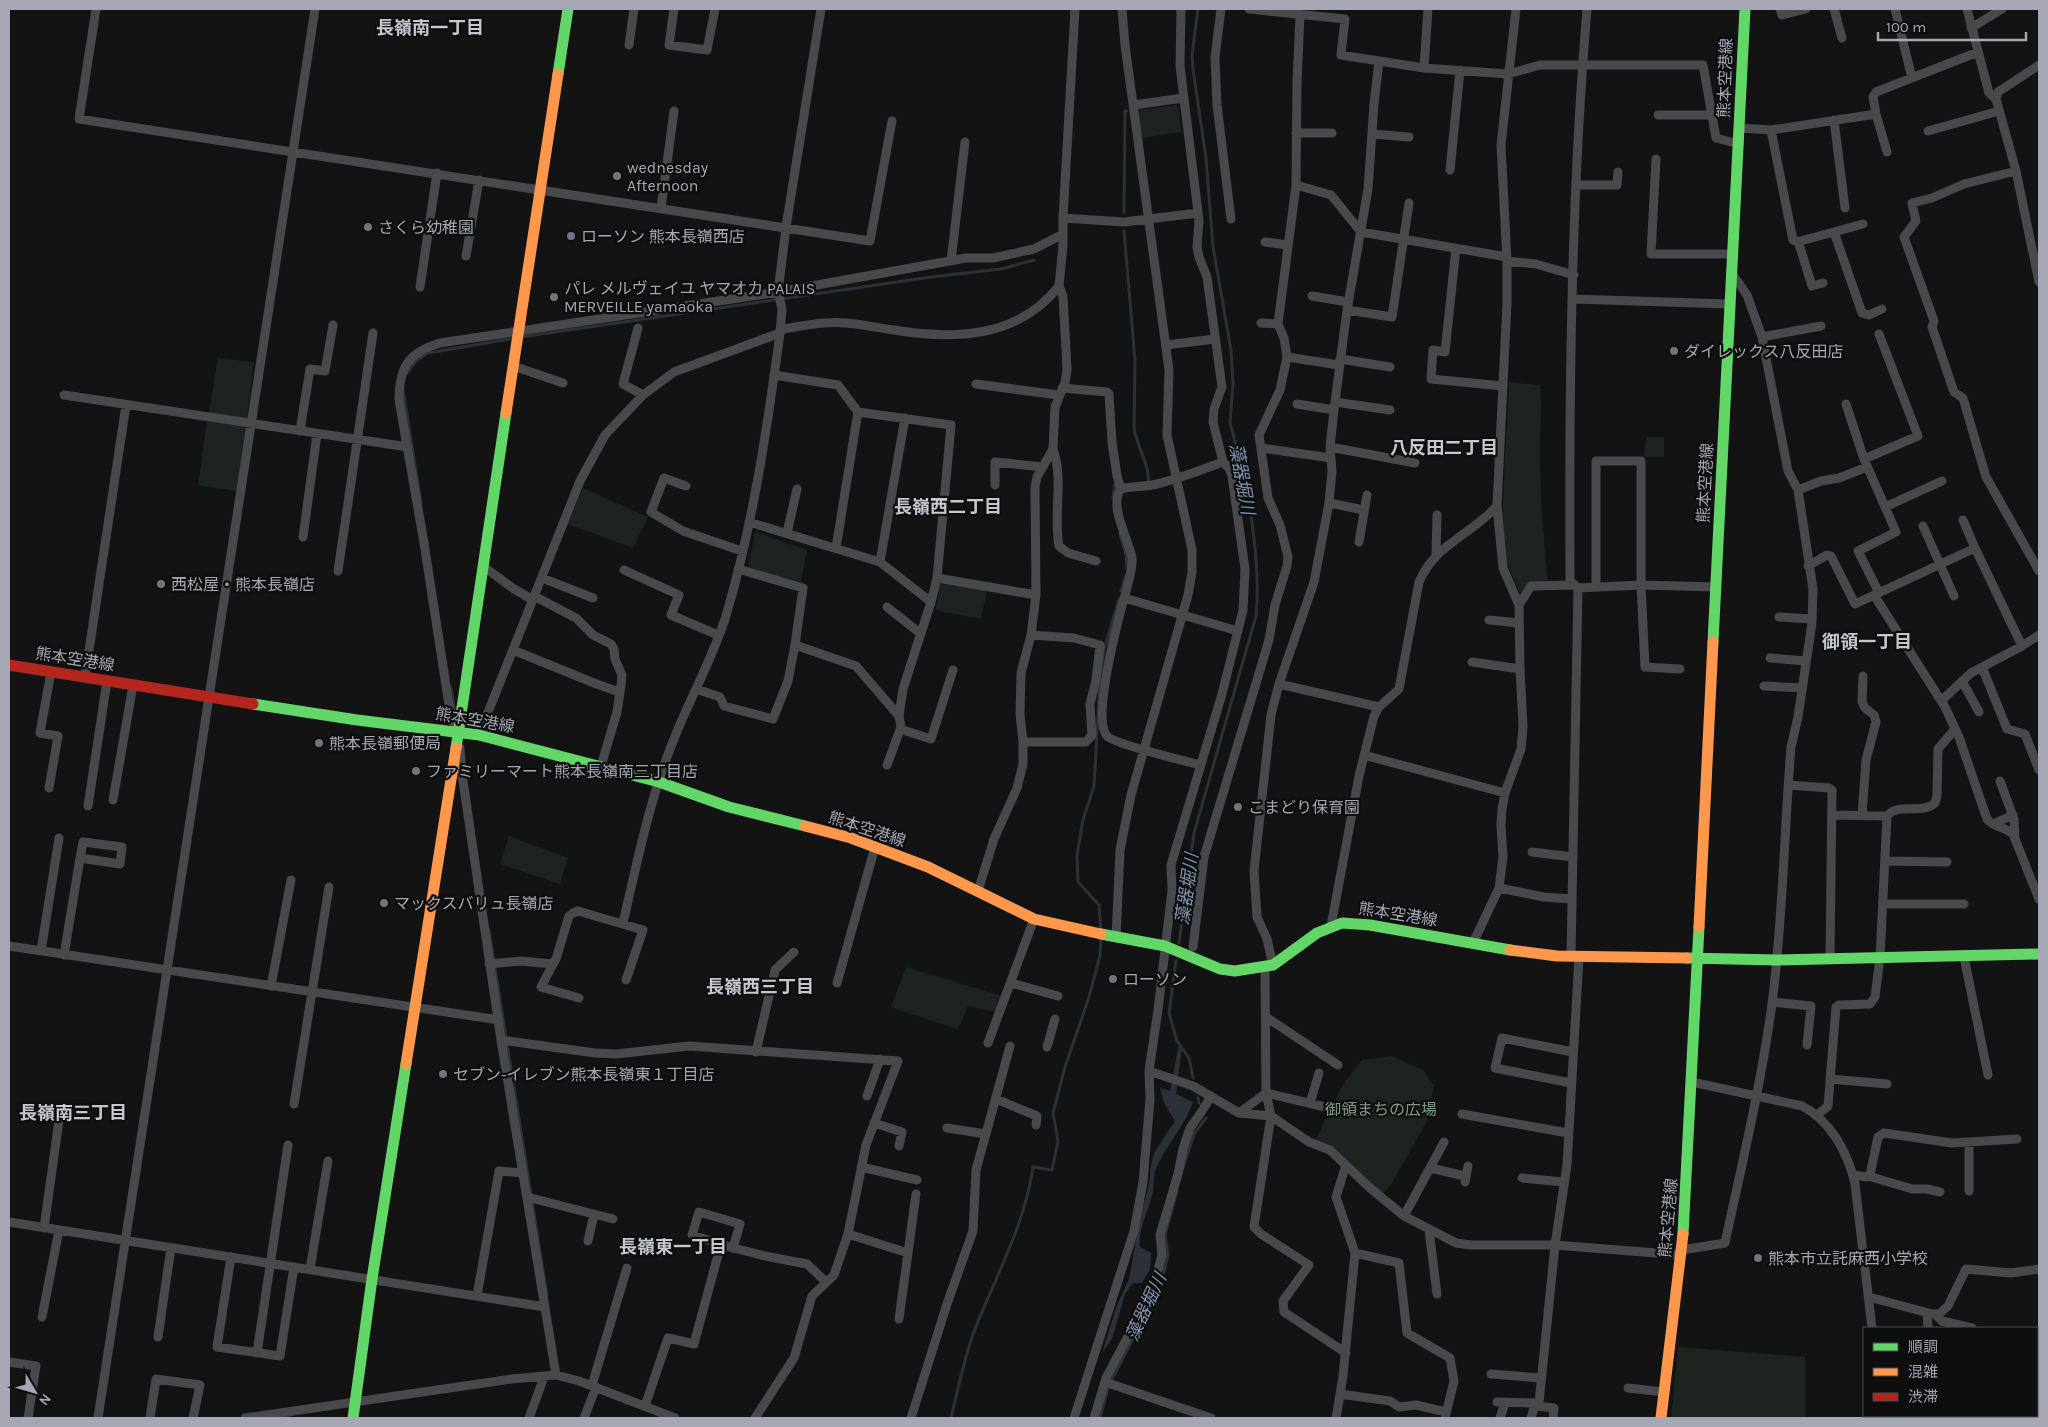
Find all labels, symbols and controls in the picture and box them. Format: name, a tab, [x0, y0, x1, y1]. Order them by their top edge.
scale bar	[1878, 10, 2026, 42]
district label: 長嶺南一丁目	[376, 17, 484, 39]
text: 100 m	[1886, 18, 1926, 36]
street label: 熊本空港線	[1714, 38, 1736, 118]
place label: wednesday Afternoon	[627, 158, 709, 195]
marker: wednesday Afternoon	[611, 170, 623, 182]
place label: さくら幼稚園	[378, 218, 474, 237]
marker: さくら幼稚園	[362, 221, 374, 233]
place label: ローソン 熊本長嶺西店	[581, 227, 745, 246]
marker: ローソン 熊本長嶺西店	[565, 230, 577, 242]
place label: パレ メルヴェイユ ヤマオカ PALAIS MERVEILLE yamaoka	[564, 279, 815, 316]
marker: パレ メルヴェイユ ヤマオカ PALAIS MERVEILLE yamaoka	[548, 291, 560, 303]
place label: ダイレックス八反田店	[1684, 342, 1844, 361]
marker: ダイレックス八反田店	[1668, 345, 1680, 357]
district label: 八反田二丁目	[1390, 437, 1498, 459]
water label: 藻器堀川	[1225, 442, 1259, 518]
street label: 熊本空港線	[1693, 443, 1717, 523]
district label: 長嶺西二丁目	[894, 496, 1002, 518]
place label: 西松屋・熊本長嶺店	[171, 575, 315, 594]
marker: 西松屋・熊本長嶺店	[155, 578, 167, 590]
district label: 御領一丁目	[1821, 631, 1912, 653]
street label: 熊本空港線	[34, 643, 116, 675]
street label: 熊本空港線	[434, 704, 516, 736]
place label: 熊本長嶺郵便局	[329, 734, 441, 753]
marker: 熊本長嶺郵便局	[313, 737, 325, 749]
place label: ファミリーマート熊本長嶺南三丁目店	[426, 762, 698, 781]
marker: ファミリーマート熊本長嶺南三丁目店	[410, 765, 422, 777]
place label: こまどり保育園	[1248, 798, 1360, 817]
marker: こまどり保育園	[1232, 801, 1244, 813]
street label: 熊本空港線	[826, 808, 908, 850]
water label: 藻器堀川	[1171, 850, 1203, 926]
place label: マックスバリュ長嶺店	[394, 894, 554, 913]
marker: マックスバリュ長嶺店	[378, 897, 390, 909]
street label: 熊本空港線	[1357, 898, 1439, 930]
place label: ローソン	[1123, 970, 1187, 989]
marker: ローソン	[1107, 973, 1119, 985]
district label: 長嶺西三丁目	[706, 976, 814, 998]
place label: セブン-イレブン熊本長嶺東１丁目店	[453, 1065, 715, 1084]
marker: セブン-イレブン熊本長嶺東１丁目店	[437, 1068, 449, 1080]
park label: 御領まちの広場	[1325, 1100, 1437, 1119]
district label: 長嶺南三丁目	[19, 1102, 127, 1124]
street label: 熊本空港線	[1655, 1177, 1681, 1259]
district label: 長嶺東一丁目	[619, 1236, 727, 1258]
place label: 熊本市立託麻西小学校	[1768, 1249, 1928, 1268]
marker: 熊本市立託麻西小学校	[1752, 1252, 1764, 1264]
water label: 藻器堀川	[1121, 1268, 1172, 1344]
legend	[1863, 1327, 2038, 1417]
text: 順調	[1908, 1338, 1938, 1356]
text: 混雑	[1908, 1363, 1938, 1381]
north arrow	[10, 1367, 60, 1417]
text: 渋滞	[1908, 1388, 1938, 1406]
text: N	[35, 1391, 55, 1409]

